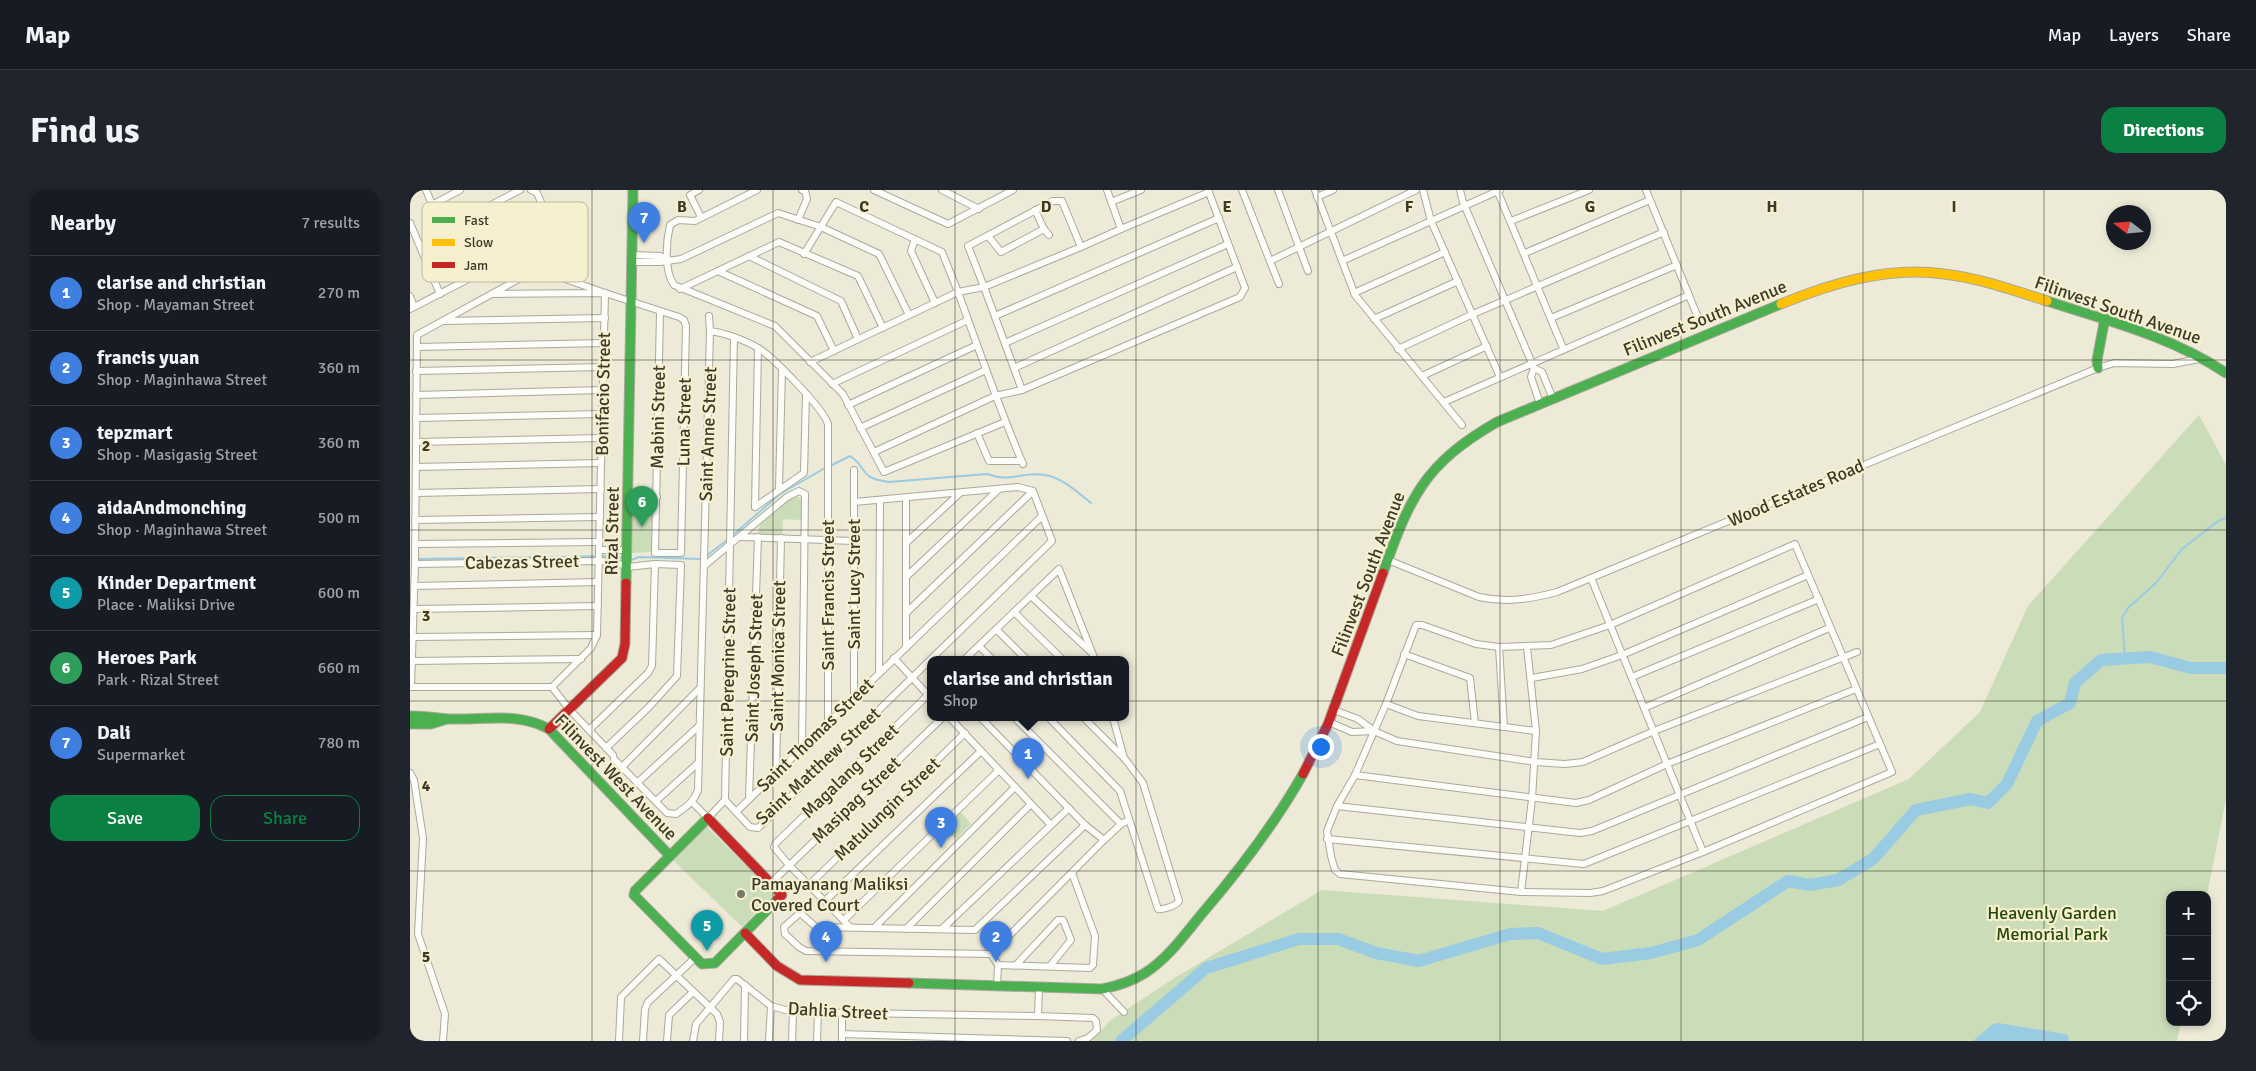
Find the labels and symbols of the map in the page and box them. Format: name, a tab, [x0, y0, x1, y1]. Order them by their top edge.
text: B	[677, 197, 687, 217]
text: C	[859, 197, 869, 217]
text: D	[1041, 197, 1052, 217]
text: E	[1222, 197, 1232, 217]
text: F	[1405, 197, 1414, 217]
text: G	[1585, 197, 1595, 217]
text: H	[1767, 197, 1777, 217]
text: I	[1951, 197, 1957, 217]
legend	[422, 202, 588, 282]
pin: 7	[628, 202, 660, 243]
north arrow	[2106, 205, 2151, 250]
text: Fast	[464, 212, 489, 229]
text: Slow	[464, 234, 493, 251]
text: Jam	[464, 257, 488, 274]
street label: Filinvest South Avenue	[2032, 271, 2204, 349]
street label: Filinvest South Avenue	[1620, 275, 1790, 361]
street label: Bonifacio Street	[591, 332, 615, 456]
street label: Mabini Street	[646, 365, 670, 469]
street label: Saint Anne Street	[695, 366, 721, 502]
street label: Luna Street	[672, 378, 696, 466]
text: 2	[422, 436, 430, 456]
street label: Wood Estates Road	[1725, 454, 1867, 532]
street label: Rizal Street	[600, 486, 624, 576]
pin: 6	[626, 486, 658, 527]
street label: Filinvest South Avenue	[1326, 489, 1410, 659]
street label: Saint Lucy Street	[843, 519, 865, 649]
street label: Saint Francis Street	[817, 520, 839, 670]
street label: Cabezas Street	[465, 550, 579, 574]
street label: Saint Monica Street	[766, 580, 790, 732]
street label: Saint Peregrine Street	[716, 587, 740, 757]
street label: Saint Joseph Street	[740, 593, 768, 743]
text: 3	[422, 606, 430, 626]
street label: Saint Thomas Street	[752, 673, 878, 797]
street label: Saint Matthew Street	[751, 702, 885, 830]
street label: Filinvest West Avenue	[550, 709, 682, 845]
street label: Magalang Street	[797, 719, 903, 823]
your location	[1308, 734, 1334, 760]
pin: 1	[1012, 738, 1044, 779]
street label: Masipag Street	[807, 752, 905, 848]
street label: Matulungin Street	[829, 753, 945, 865]
text: 4	[422, 776, 431, 796]
pin: 3	[925, 807, 957, 848]
place label: Pamayanang Maliksi Covered Court	[751, 873, 908, 916]
marker: Pamayanang Maliksi Covered Court	[735, 888, 747, 900]
park label: Heavenly Garden Memorial Park	[1987, 902, 2117, 945]
pin: 5	[691, 910, 723, 951]
pin: 4	[810, 921, 842, 962]
pin: 2	[980, 921, 1012, 962]
text: 5	[422, 947, 430, 967]
street label: Dahlia Street	[787, 997, 889, 1025]

